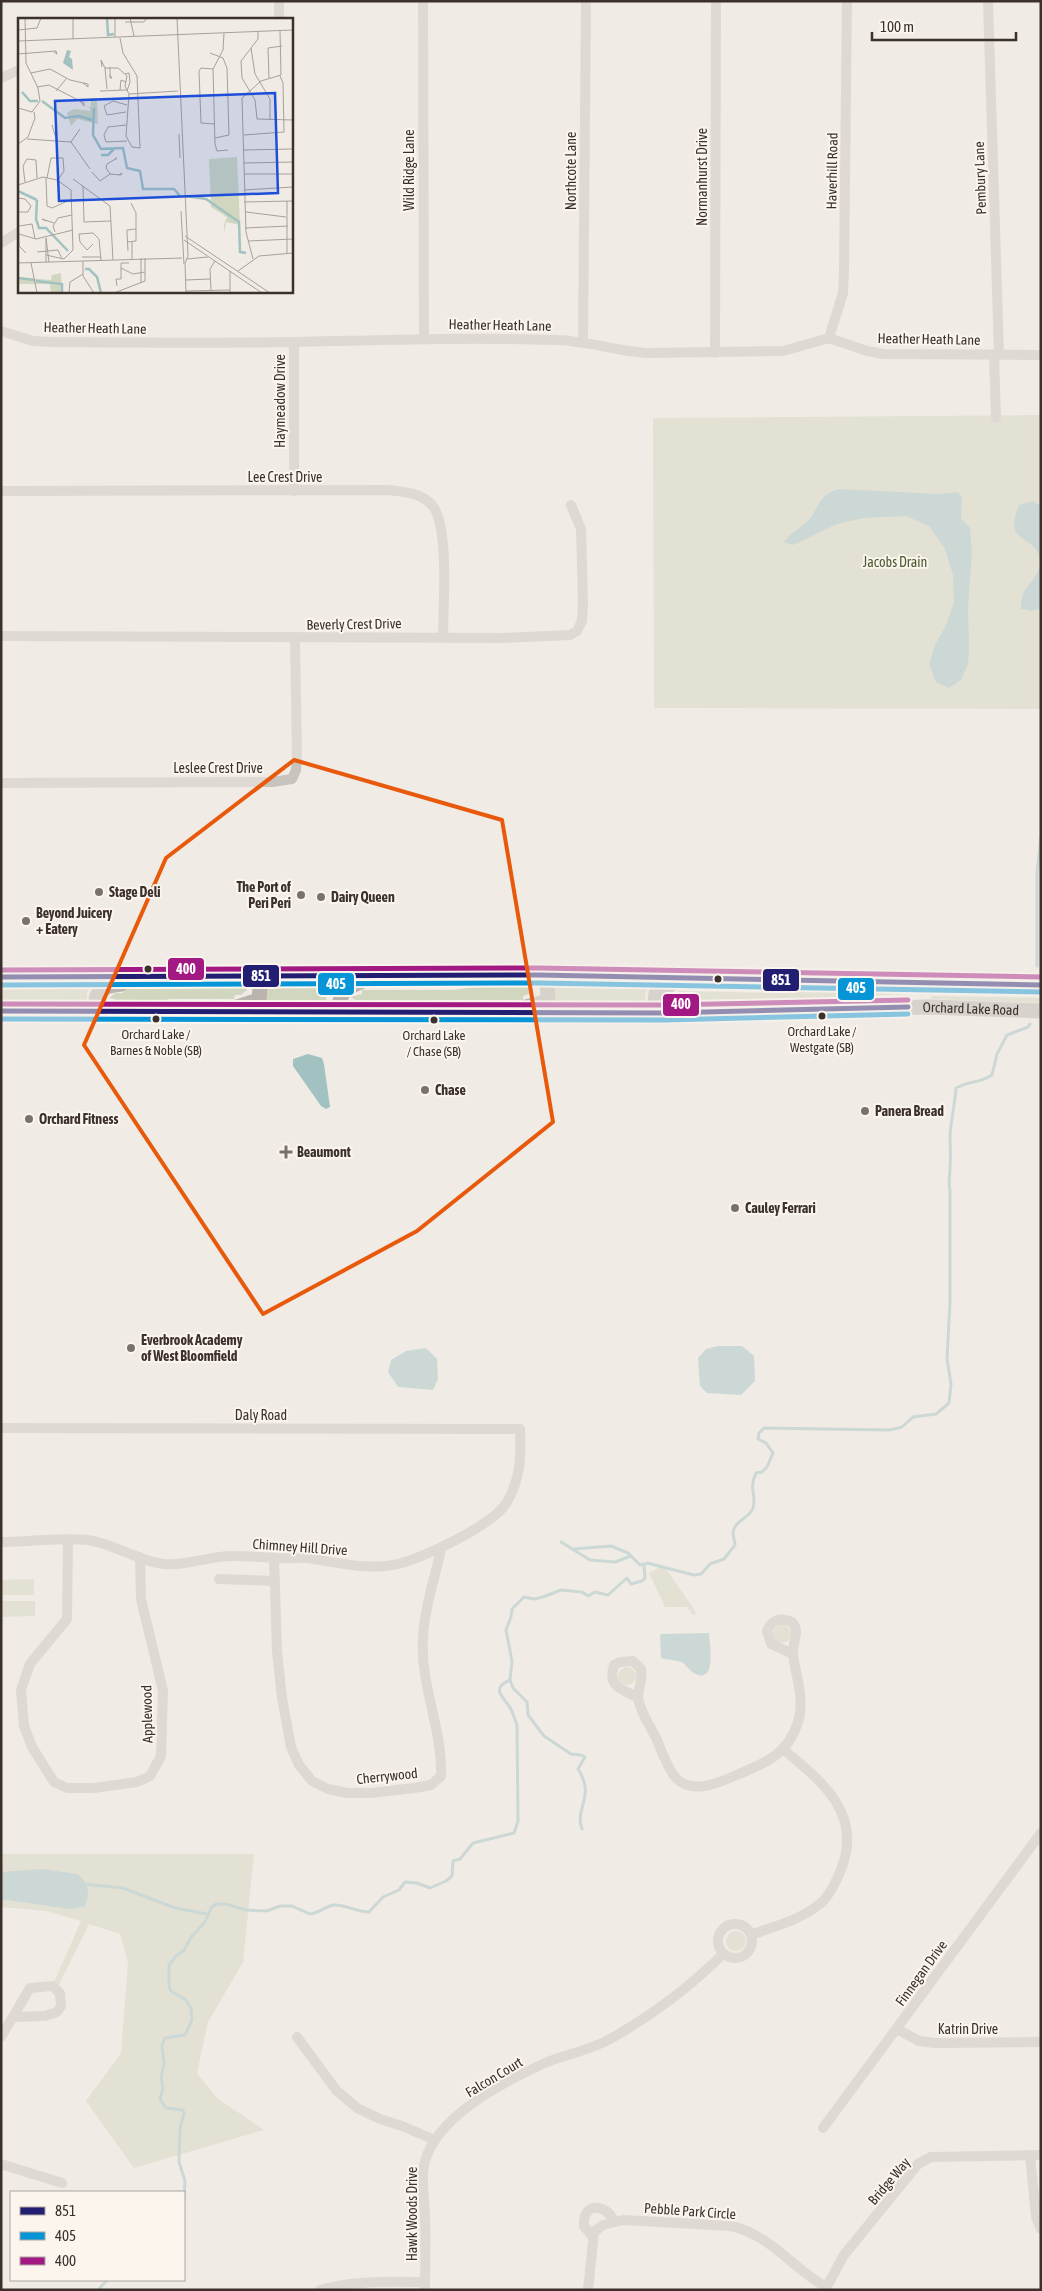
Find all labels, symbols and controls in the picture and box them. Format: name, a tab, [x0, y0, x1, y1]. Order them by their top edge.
scale bar	[872, 10, 1016, 42]
inset map	[18, 18, 292, 292]
text: 100 m	[880, 18, 914, 35]
street label: Normanhurst Drive	[694, 128, 710, 226]
street label: Wild Ridge Lane	[401, 129, 417, 211]
street label: Northcote Lane	[563, 132, 579, 210]
street label: Haverhill Road	[823, 132, 841, 210]
street label: Pembury Lane	[971, 141, 989, 215]
street label: Heather Heath Lane	[448, 316, 552, 334]
street label: Heather Heath Lane	[43, 319, 147, 337]
street label: Heather Heath Lane	[877, 330, 981, 348]
street label: Haymeadow Drive	[272, 354, 288, 448]
street label: Lee Crest Drive	[248, 469, 322, 485]
park label: Jacobs Drain	[863, 554, 927, 570]
street label: Beverly Crest Drive	[306, 615, 402, 633]
street label: Leslee Crest Drive	[173, 760, 263, 776]
place label: The Port of Peri Peri	[236, 879, 291, 911]
place label: Stage Deli	[109, 884, 161, 900]
marker: Stage Deli	[93, 886, 105, 898]
marker: The Port of Peri Peri	[295, 889, 307, 901]
place label: Dairy Queen	[331, 889, 395, 905]
marker: Dairy Queen	[315, 891, 327, 903]
place label: Beyond Juicery + Eatery	[36, 905, 113, 937]
marker: Beyond Juicery + Eatery	[20, 915, 32, 927]
line badge: 400	[167, 957, 205, 981]
text: 400	[175, 961, 196, 977]
unlabelled marker	[143, 964, 153, 974]
line badge: 851	[242, 964, 280, 988]
text: 851	[251, 968, 271, 984]
line badge: 851	[762, 968, 800, 992]
line badge: 405	[317, 972, 355, 996]
text: 851	[771, 972, 791, 988]
unlabelled marker	[713, 974, 723, 984]
text: 405	[325, 976, 346, 992]
line badge: 405	[837, 977, 875, 1001]
text: 405	[845, 980, 866, 996]
line badge: 400	[662, 993, 700, 1017]
text: 400	[670, 996, 691, 1012]
street label: Orchard Lake Road	[923, 999, 1019, 1018]
marker: Orchard Lake / Westgate (SB)	[817, 1011, 827, 1021]
marker: Orchard Lake / Barnes & Noble (SB)	[151, 1014, 161, 1024]
marker: Orchard Lake / Chase (SB)	[429, 1015, 439, 1025]
place label: Orchard Lake / Westgate (SB)	[788, 1024, 857, 1055]
place label: Orchard Lake / Barnes & Noble (SB)	[110, 1027, 202, 1058]
place label: Orchard Lake / Chase (SB)	[403, 1028, 465, 1059]
place label: Chase	[435, 1082, 466, 1098]
marker: Chase	[419, 1084, 431, 1096]
place label: Panera Bread	[875, 1103, 944, 1119]
marker: Panera Bread	[859, 1105, 871, 1117]
place label: Orchard Fitness	[39, 1111, 118, 1127]
marker: Orchard Fitness	[23, 1113, 35, 1125]
place label: Beaumont	[297, 1144, 351, 1160]
marker: Beaumont	[279, 1145, 293, 1159]
place label: Cauley Ferrari	[745, 1200, 816, 1216]
marker: Cauley Ferrari	[729, 1202, 741, 1214]
place label: Everbrook Academy of West Bloomfield	[141, 1332, 243, 1364]
marker: Everbrook Academy of West Bloomfield	[125, 1342, 137, 1354]
street label: Daly Road	[235, 1407, 287, 1423]
street label: Chimney Hill Drive	[252, 1536, 348, 1558]
street label: Applewood	[138, 1685, 156, 1743]
street label: Cherrywood	[356, 1765, 418, 1787]
street label: Finnegan Drive	[892, 1937, 950, 2009]
street label: Katrin Drive	[938, 2021, 998, 2037]
street label: Falcon Court	[463, 2054, 525, 2100]
street label: Bridge Way	[865, 2154, 913, 2208]
street label: Hawk Woods Drive	[404, 2167, 420, 2261]
legend	[10, 2191, 185, 2281]
street label: Pebble Park Circle	[643, 2200, 737, 2222]
text: 851	[55, 2202, 76, 2219]
text: 405	[55, 2227, 76, 2244]
text: 400	[55, 2252, 76, 2269]

